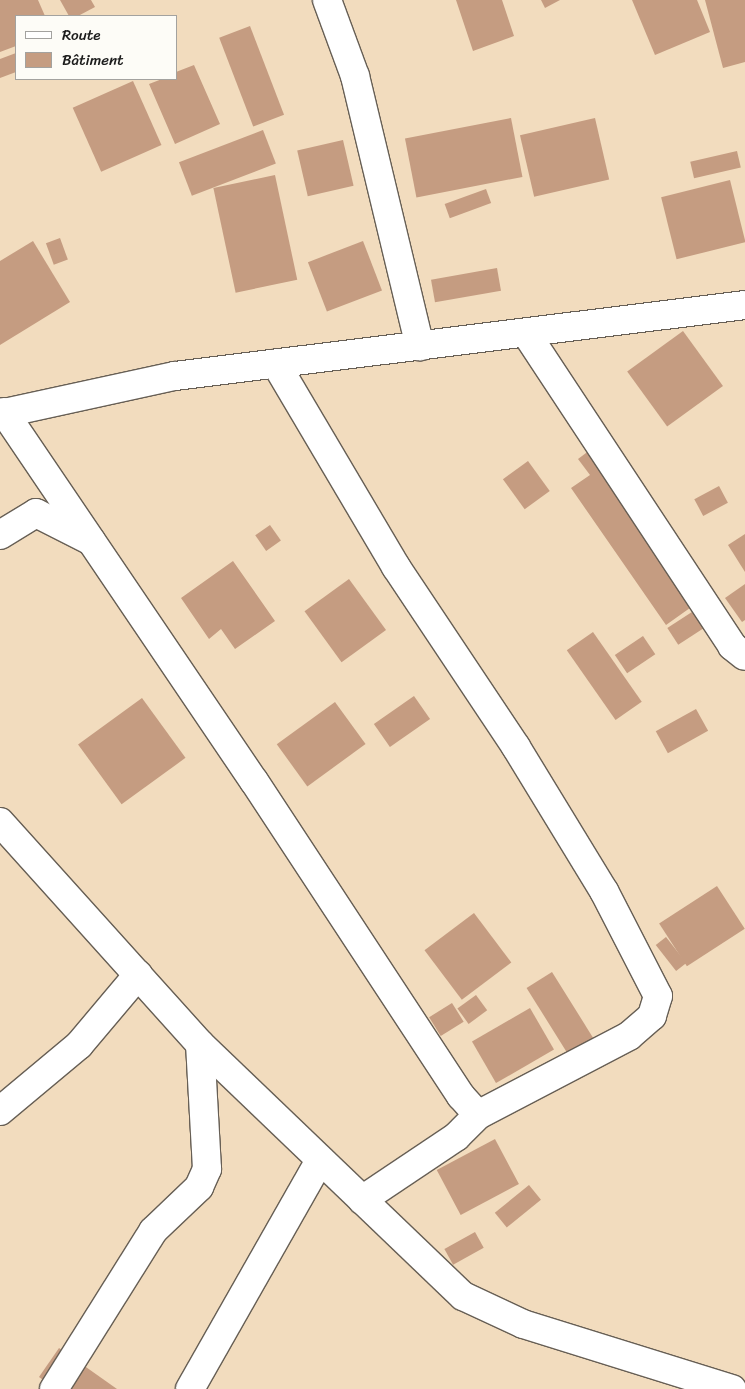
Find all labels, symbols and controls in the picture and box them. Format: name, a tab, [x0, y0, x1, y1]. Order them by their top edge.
legend	[15, 15, 178, 80]
text: Route	[62, 22, 101, 48]
text: Bâtiment	[62, 47, 124, 73]

